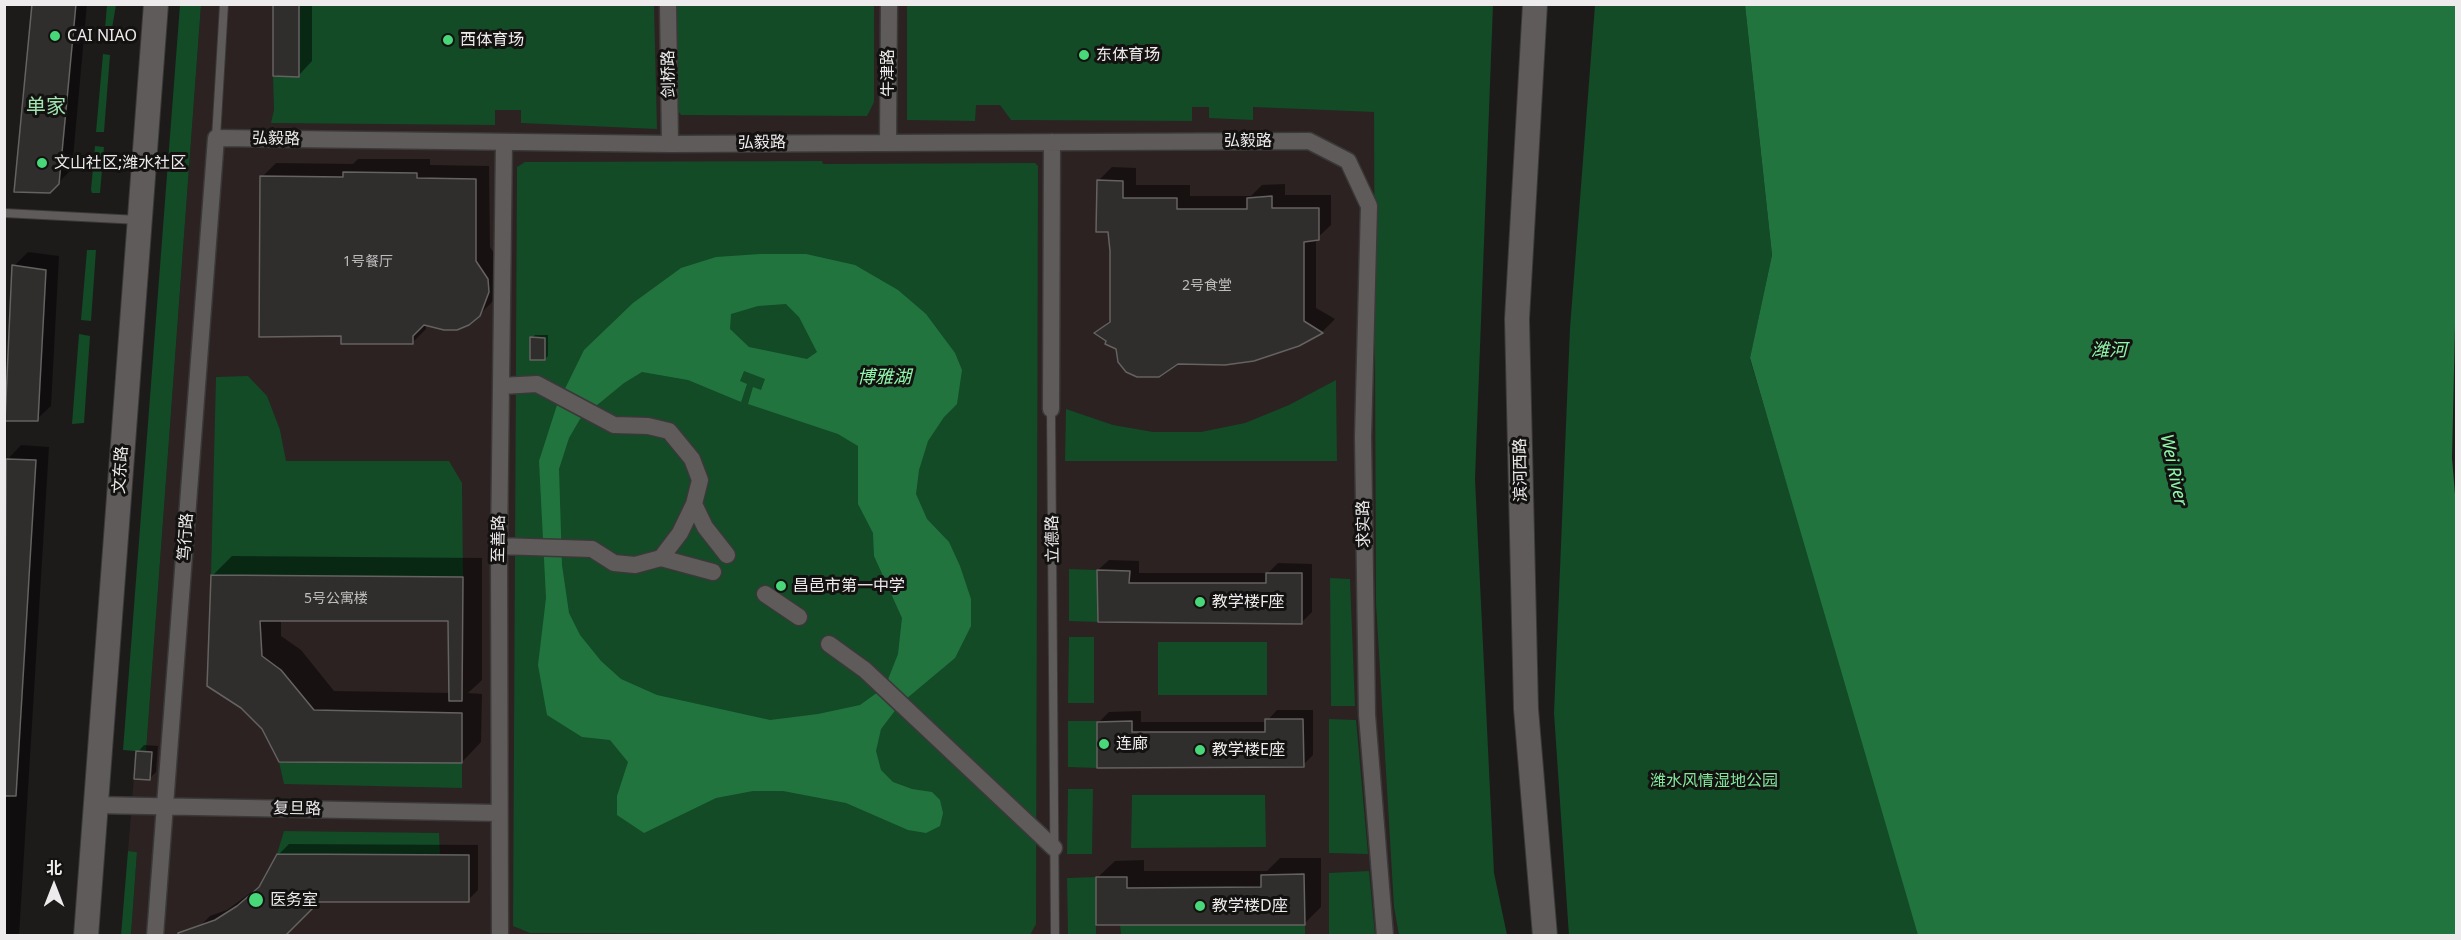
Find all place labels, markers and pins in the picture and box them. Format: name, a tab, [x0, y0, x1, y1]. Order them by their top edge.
place label: CAI NIAO	[67, 26, 137, 46]
marker: CAI NIAO	[48, 29, 62, 43]
place label: 西体育场	[460, 30, 524, 50]
marker: 西体育场	[441, 33, 455, 47]
place label: 东体育场	[1096, 45, 1160, 65]
marker: 东体育场	[1077, 48, 1091, 62]
place label: 文山社区;潍水社区	[54, 153, 186, 173]
marker: 文山社区;潍水社区	[35, 156, 49, 170]
place label: 昌邑市第一中学	[793, 576, 905, 596]
marker: 昌邑市第一中学	[774, 579, 788, 593]
place label: 教学楼F座	[1212, 592, 1284, 612]
marker: 教学楼F座	[1193, 595, 1207, 609]
place label: 连廊	[1116, 734, 1148, 754]
marker: 连廊	[1097, 737, 1111, 751]
place label: 教学楼E座	[1212, 740, 1285, 760]
marker: 教学楼E座	[1193, 743, 1207, 757]
place label: 医务室	[270, 890, 318, 910]
marker: 医务室	[247, 891, 265, 909]
place label: 教学楼D座	[1212, 896, 1288, 916]
marker: 教学楼D座	[1193, 899, 1207, 913]

